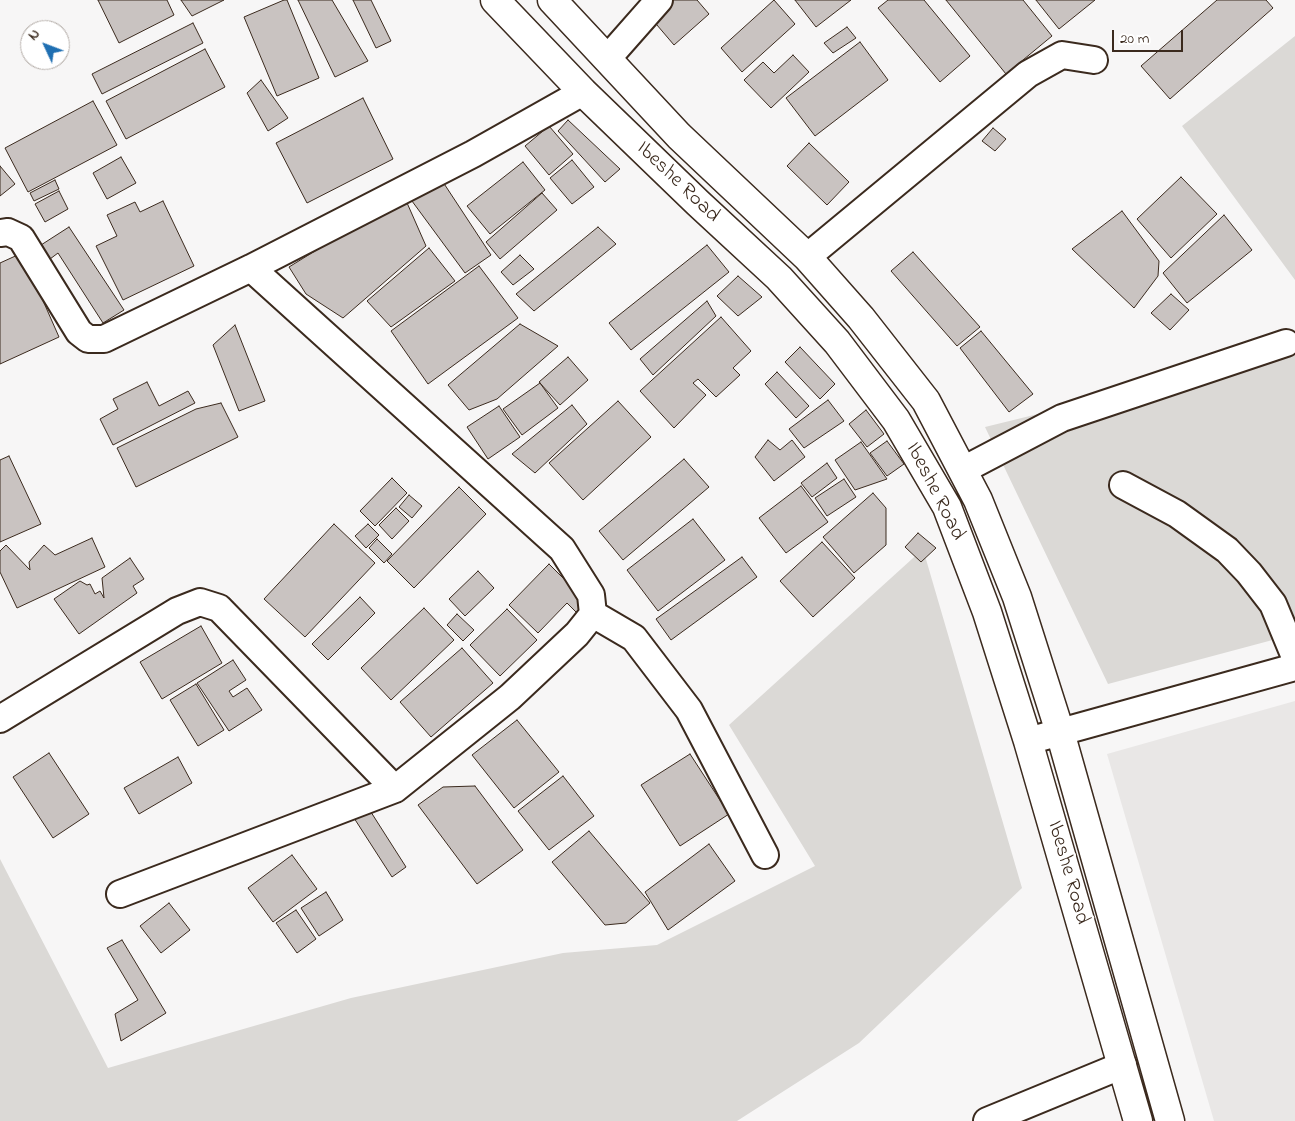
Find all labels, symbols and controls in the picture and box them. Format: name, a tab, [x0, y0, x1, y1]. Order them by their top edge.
north arrow	[20, 20, 70, 70]
scale bar	[1115, 20, 1186, 52]
text: N	[23, 24, 45, 46]
text: 20 m	[1120, 28, 1149, 50]
street label: Ibeshe Road	[630, 137, 724, 229]
street label: Ibeshe Road	[899, 439, 969, 545]
street label: Ibeshe Road	[1040, 818, 1094, 928]

